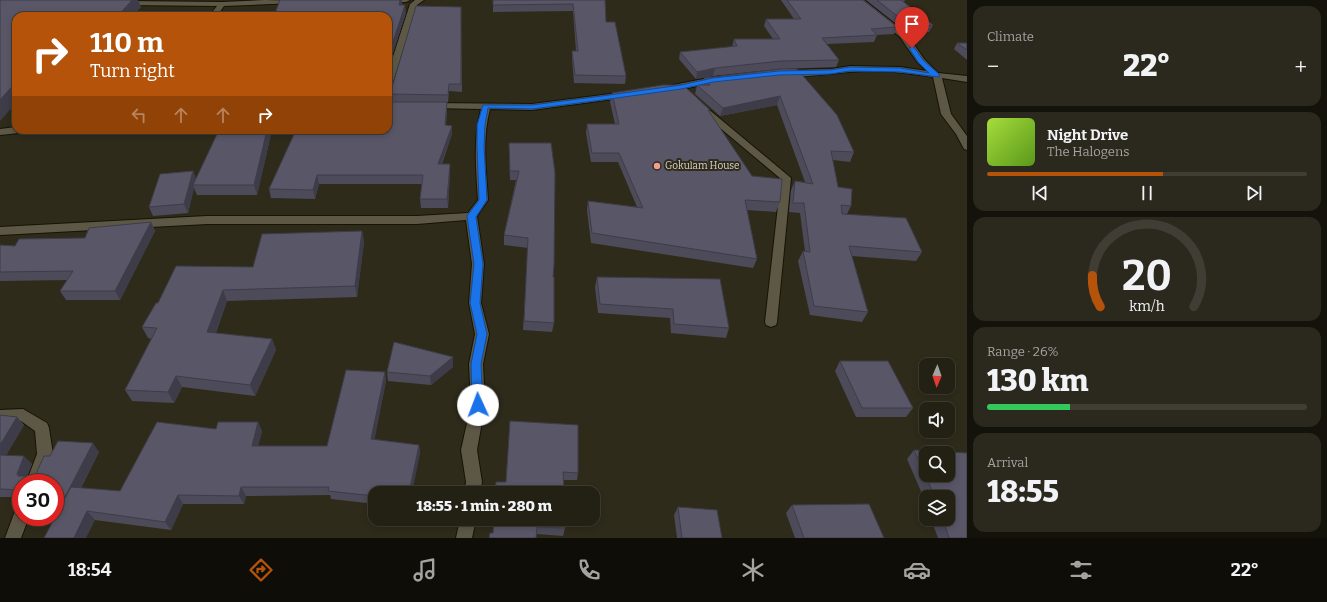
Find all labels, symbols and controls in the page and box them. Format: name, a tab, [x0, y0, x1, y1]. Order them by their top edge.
pin	[895, 7.0, 929, 48]
icon: arrive	[901, 13, 923, 35]
text: 110 m	[90, 26, 164, 59]
icon: right	[24, 28, 76, 80]
text: Climate	[987, 29, 1034, 44]
text: 22°	[1123, 48, 1171, 84]
text: −	[987, 53, 999, 80]
text: +	[1294, 53, 1307, 80]
text: Turn right	[90, 60, 175, 82]
icon: left	[128, 104, 150, 126]
icon: ahead	[170, 104, 192, 126]
icon: ahead	[212, 104, 234, 126]
icon: right	[254, 104, 276, 126]
text: Night Drive	[1047, 126, 1128, 144]
text: The Halogens	[1047, 144, 1129, 159]
place label: Gokulam House	[665, 160, 740, 172]
marker: Gokulam House	[652, 161, 662, 171]
icon: previous	[1029, 182, 1051, 204]
icon: pause	[1136, 182, 1158, 204]
icon: next	[1243, 182, 1265, 204]
text: 20	[1122, 251, 1172, 301]
text: km/h	[1129, 298, 1165, 315]
text: Range · 26%	[987, 344, 1059, 359]
north arrow	[919, 358, 955, 394]
map controls	[919, 358, 955, 526]
text: 130 km	[987, 363, 1088, 399]
position arrow	[457, 384, 499, 426]
button: sound	[919, 402, 955, 438]
button: search	[919, 446, 955, 482]
text: Arrival	[987, 455, 1028, 470]
speed limit sign: 30	[12, 474, 64, 526]
text: 18:55	[987, 474, 1059, 510]
button: layers	[919, 490, 955, 526]
text: 18:55 · 1 min · 280 m	[416, 497, 552, 515]
icon: directions	[247, 556, 275, 584]
icon: music	[411, 556, 439, 584]
icon: phone	[575, 556, 603, 584]
icon: climate	[739, 556, 767, 584]
icon: car	[903, 556, 931, 584]
icon: filters	[1067, 556, 1095, 584]
text: 18:54	[68, 559, 112, 581]
text: 22°	[1231, 559, 1259, 581]

